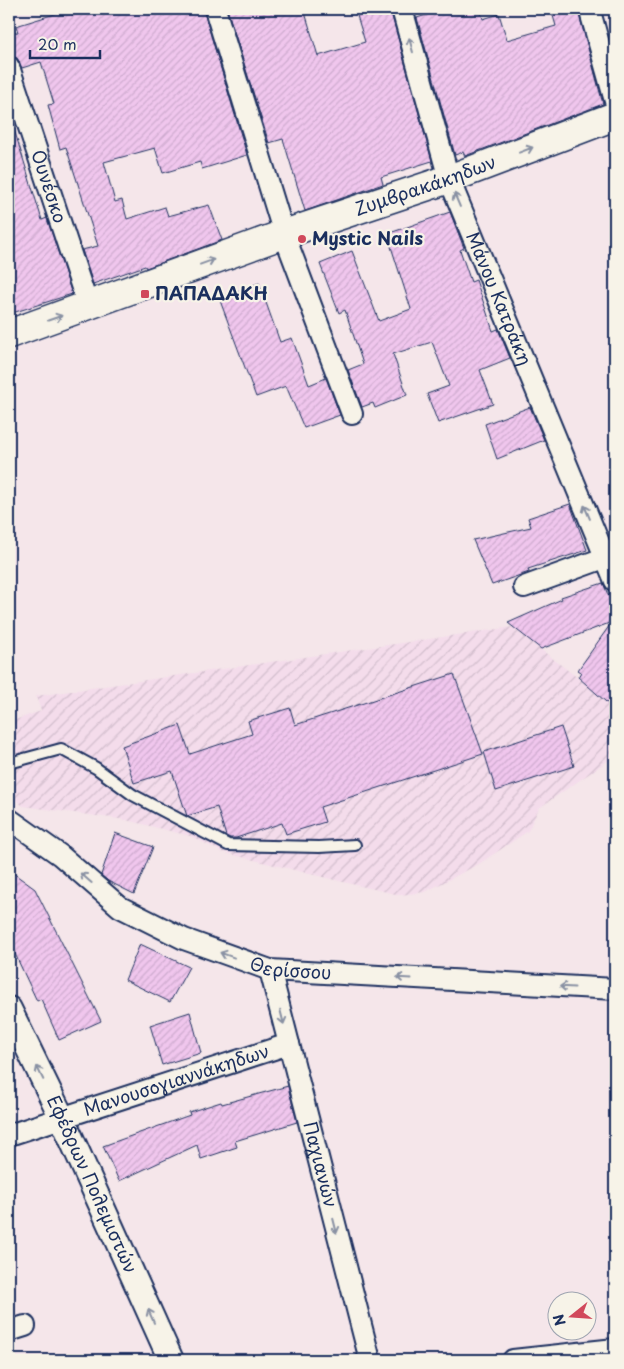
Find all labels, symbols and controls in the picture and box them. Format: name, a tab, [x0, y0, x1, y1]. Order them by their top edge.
scale bar	[30, 28, 100, 60]
text: 20 m	[38, 32, 77, 55]
one-way arrow	[406, 37, 416, 53]
one-way arrow	[517, 145, 533, 154]
street label: Ουνέσκο	[25, 146, 75, 226]
street label: Ζυμβρακάκηδων	[351, 147, 500, 222]
one-way arrow	[452, 193, 462, 208]
place label: Mystic Nails	[312, 224, 423, 251]
street label: Μάνου Κατράκη	[460, 227, 540, 369]
marker: Mystic Nails	[296, 233, 308, 245]
one-way arrow	[199, 257, 215, 266]
place label: ΠΑΠΑΔΑΚΗ	[155, 279, 268, 306]
marker: ΠΑΠΑΔΑΚΗ	[139, 288, 151, 300]
one-way arrow	[46, 313, 62, 322]
one-way arrow	[581, 505, 591, 520]
one-way arrow	[80, 872, 93, 883]
street label: Θερίσσου	[246, 949, 332, 985]
one-way arrow	[220, 950, 235, 959]
one-way arrow	[397, 973, 413, 982]
one-way arrow	[559, 982, 575, 991]
one-way arrow	[278, 1009, 287, 1025]
street label: Μανουσογιαννάκηδων	[79, 1036, 272, 1122]
one-way arrow	[35, 1066, 44, 1081]
street label: Εφέδρων Πολεμιστών	[41, 1090, 145, 1277]
street label: Παχιανών	[297, 1118, 345, 1210]
one-way arrow	[331, 1217, 340, 1233]
north arrow	[546, 1292, 596, 1342]
one-way arrow	[146, 1309, 156, 1324]
text: N	[547, 1312, 571, 1328]

